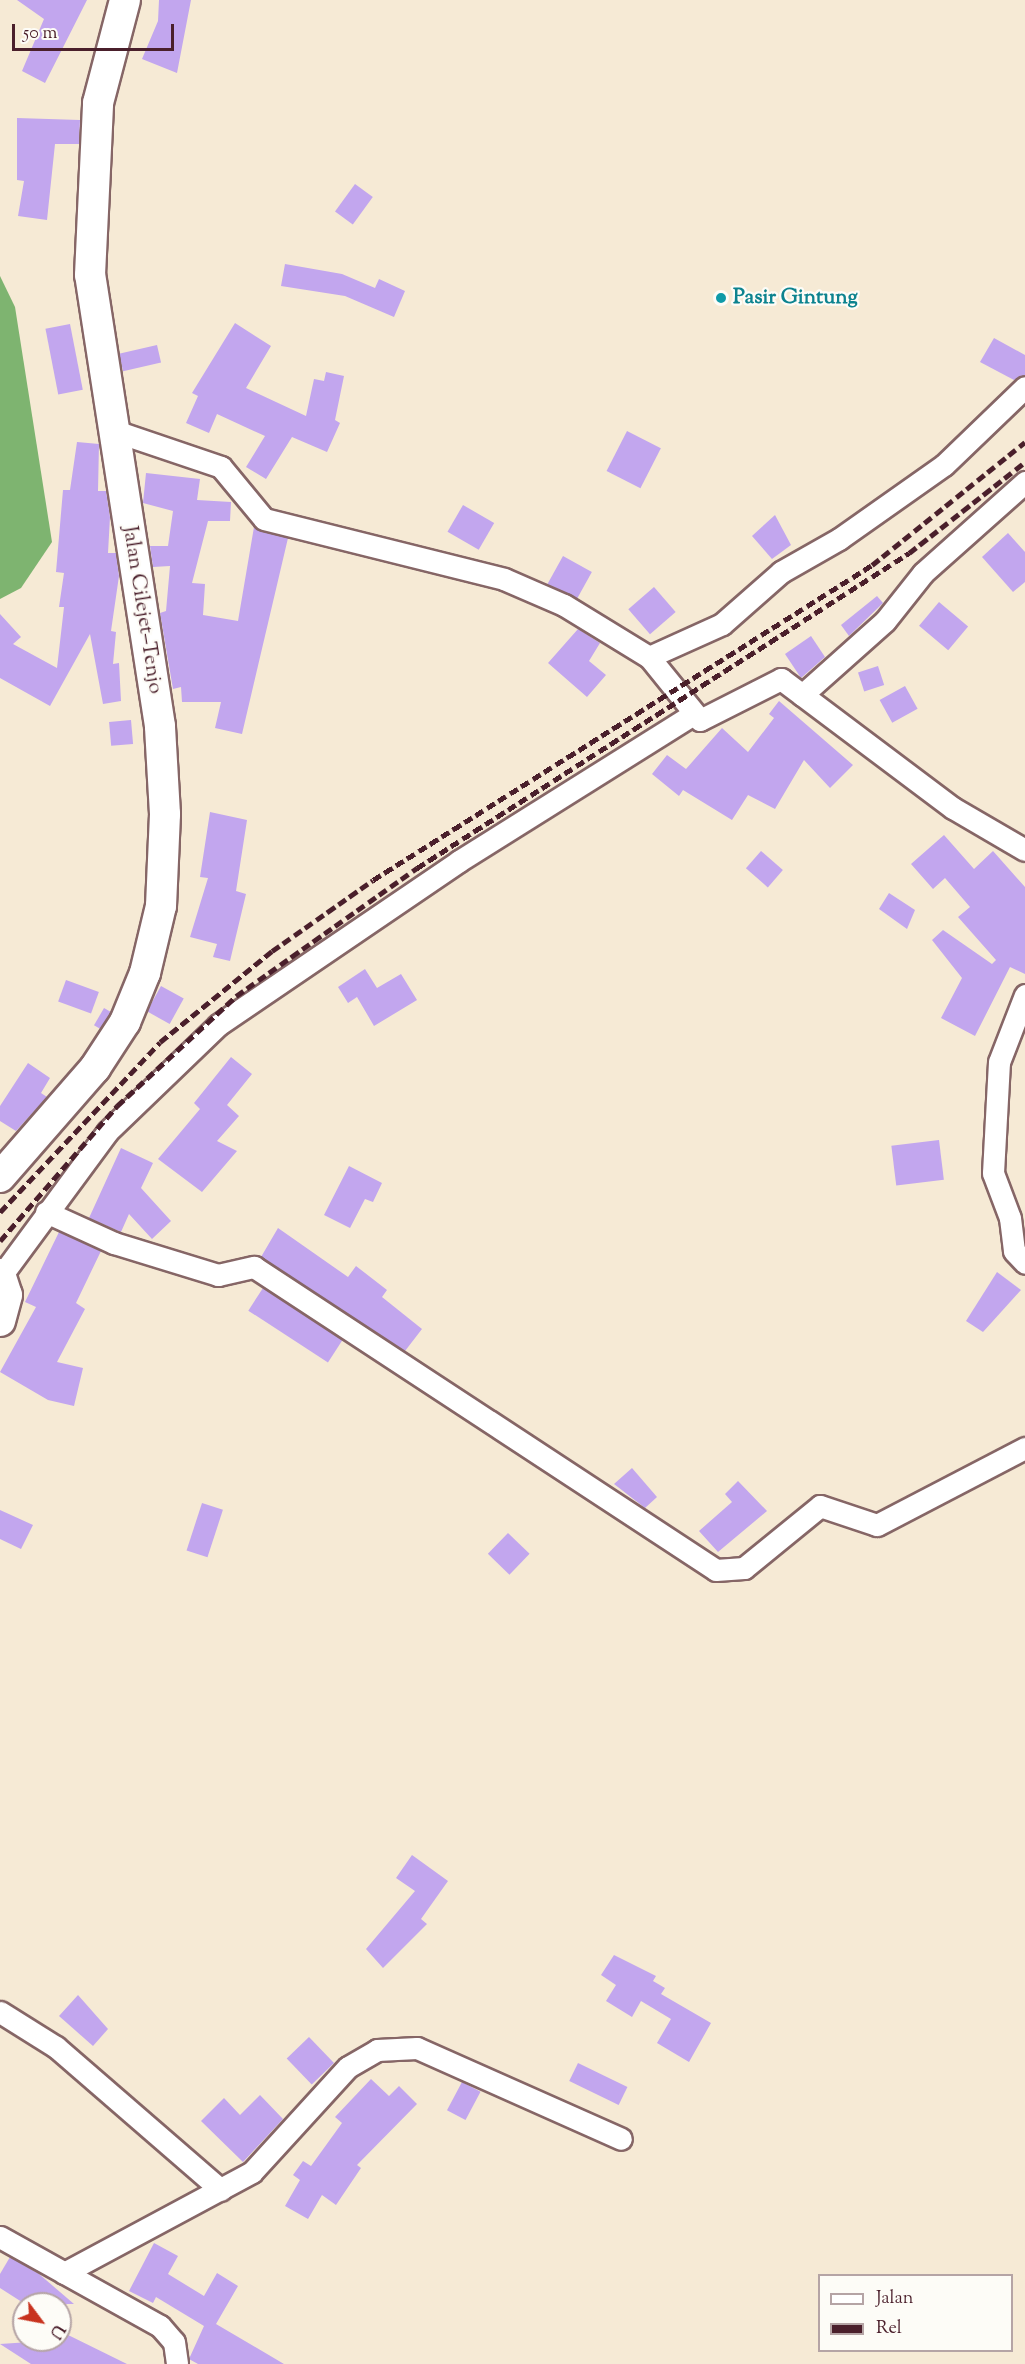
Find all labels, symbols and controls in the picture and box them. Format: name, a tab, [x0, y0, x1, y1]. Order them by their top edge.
scale bar	[15, 12, 177, 50]
text: 50 m	[23, 21, 57, 47]
place label: Pasir Gintung	[733, 285, 858, 311]
marker: Pasir Gintung	[714, 291, 728, 305]
street label: Jalan Cilejet–Tenjo	[116, 524, 168, 696]
legend	[818, 2274, 1013, 2352]
text: Jalan	[876, 2286, 913, 2312]
north arrow	[12, 2292, 72, 2352]
text: Rel	[876, 2316, 902, 2342]
text: U	[43, 2319, 69, 2342]

